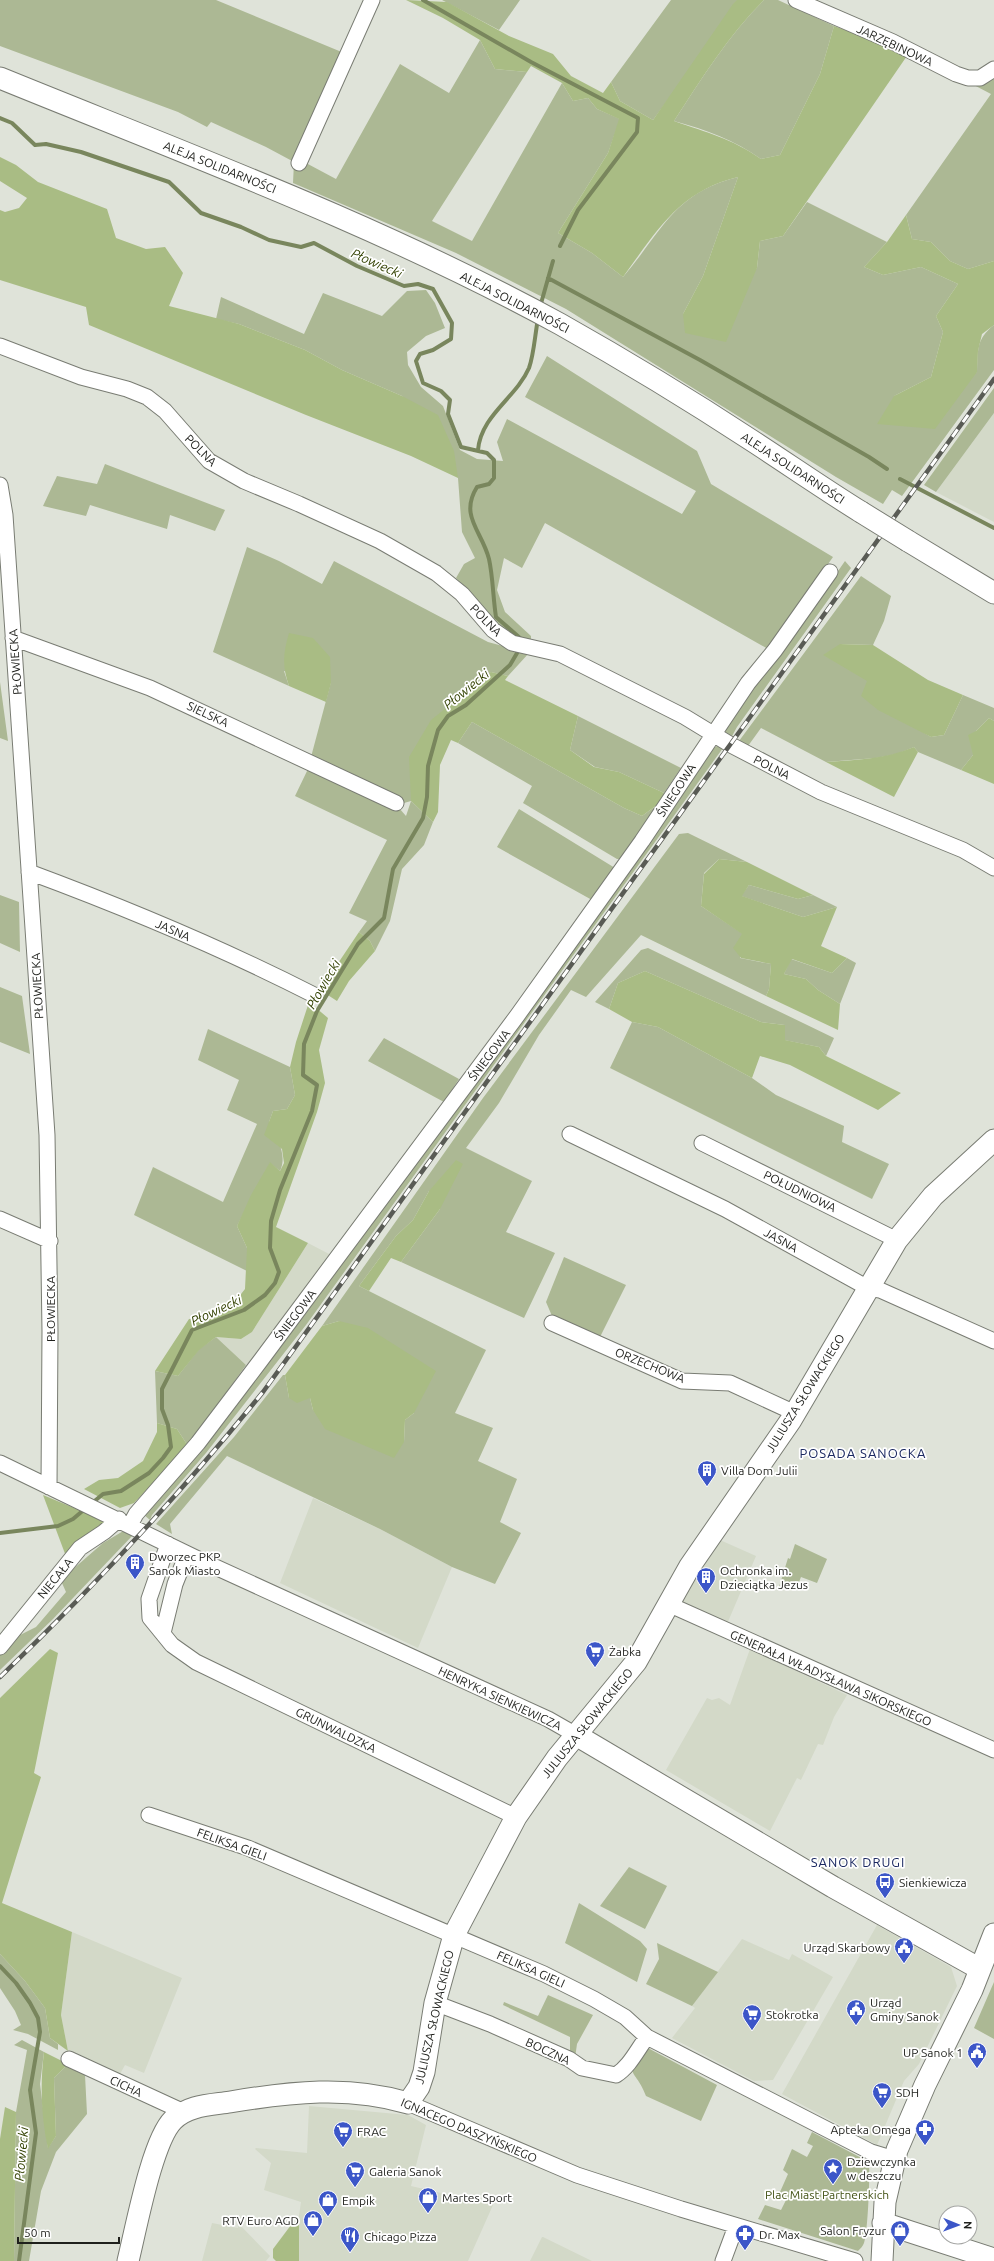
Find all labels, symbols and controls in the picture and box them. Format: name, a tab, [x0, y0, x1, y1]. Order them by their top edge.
street label: JARZĘBINOWA	[855, 22, 935, 68]
street label: ALEJA SOLIDARNOŚCI	[162, 138, 278, 196]
water label: Płowiecki	[349, 246, 405, 281]
street label: ALEJA SOLIDARNOŚCI	[458, 269, 572, 335]
street label: ALEJA SOLIDARNOŚCI	[739, 430, 847, 506]
street label: POLNA	[183, 432, 220, 469]
street label: POLNA	[468, 601, 504, 639]
street label: PŁOWIECKA	[6, 628, 24, 695]
water label: Płowiecki	[440, 666, 492, 712]
street label: SIELSKA	[185, 699, 231, 729]
street label: POLNA	[752, 752, 792, 782]
street label: ŚNIEGOWA	[654, 761, 698, 819]
street label: JASNA	[154, 917, 193, 943]
street label: PŁOWIECKA	[29, 953, 45, 1019]
water label: Płowiecki	[303, 956, 343, 1011]
street label: ŚNIEGOWA	[466, 1027, 513, 1083]
street label: POŁUDNIOWA	[762, 1168, 839, 1214]
street label: JASNA	[762, 1225, 800, 1255]
street label: PŁOWIECKA	[44, 1276, 57, 1342]
street label: ŚNIEGOWA	[272, 1287, 319, 1343]
water label: Płowiecki	[188, 1292, 244, 1328]
street label: JULIUSZA SŁOWACKIEGO	[763, 1331, 847, 1455]
street label: ORZECHOWA	[613, 1345, 687, 1385]
district label: POSADA SANOCKA	[800, 1446, 927, 1460]
building icon: Villa Dom Julii	[696, 1459, 718, 1487]
place label: Villa Dom Julii	[721, 1464, 798, 1477]
place label: Dworzec PKP Sanok Miasto	[149, 1550, 221, 1577]
building icon: Dworzec PKP Sanok Miasto	[124, 1552, 146, 1580]
street label: NIECAŁA	[35, 1555, 75, 1601]
place label: Ochronka im. Dzieciątka Jezus	[720, 1564, 808, 1591]
building icon: Ochronka im. Dzieciątka Jezus	[695, 1566, 717, 1594]
street label: GENERAŁA WŁADYSŁAWA SIKORSKIEGO	[728, 1628, 934, 1728]
supermarket icon: Żabka	[584, 1640, 606, 1668]
place label: Żabka	[609, 1645, 641, 1658]
street label: HENRYKA SIENKIEWICZA	[436, 1664, 564, 1732]
street label: JULIUSZA SŁOWACKIEGO	[539, 1666, 635, 1780]
street label: GRUNWALDZKA	[294, 1705, 378, 1755]
street label: FELIKSA GIELI	[195, 1825, 269, 1863]
district label: SANOK DRUGI	[811, 1855, 905, 1869]
bus stop icon: Sienkiewicza	[874, 1871, 896, 1899]
place label: Sienkiewicza	[899, 1876, 967, 1889]
public building icon: Urząd Skarbowy	[893, 1936, 915, 1964]
place label: Urząd Skarbowy	[803, 1941, 890, 1954]
street label: FELIKSA GIELI	[495, 1948, 567, 1990]
street label: JULIUSZA SŁOWACKIEGO	[412, 1949, 456, 2085]
place label: Urząd Gminy Sanok	[870, 1996, 939, 2023]
public building icon: Urząd Gminy Sanok	[845, 1998, 867, 2026]
supermarket icon: Stokrotka	[741, 2003, 763, 2031]
place label: Stokrotka	[766, 2008, 819, 2021]
street label: BOCZNA	[524, 2035, 572, 2067]
public building icon: UP Sanok 1	[966, 2041, 988, 2069]
place label: UP Sanok 1	[903, 2046, 963, 2059]
street label: CICHA	[108, 2073, 144, 2099]
supermarket icon: SDH	[871, 2081, 893, 2109]
place label: SDH	[896, 2086, 919, 2099]
street label: IGNACEGO DASZYŃSKIEGO	[399, 2095, 539, 2165]
pharmacy icon: Apteka Omega	[914, 2118, 936, 2146]
supermarket icon: FRAC	[332, 2120, 354, 2148]
place label: Apteka Omega	[831, 2123, 911, 2136]
place label: FRAC	[357, 2125, 387, 2138]
water label: Płowiecki	[12, 2126, 30, 2182]
place label: Dziewczynka w deszczu	[847, 2155, 916, 2182]
place icon: Dziewczynka w deszczu	[822, 2157, 844, 2185]
supermarket icon: Galeria Sanok	[344, 2160, 366, 2188]
place label: Galeria Sanok	[369, 2165, 442, 2178]
shop icon: Martes Sport	[417, 2186, 439, 2214]
park label: Plac Miast Partnerskich	[765, 2188, 889, 2201]
shop icon: Empik	[317, 2189, 339, 2217]
place label: Martes Sport	[442, 2191, 512, 2204]
place label: Empik	[342, 2194, 375, 2207]
north arrow	[938, 2205, 978, 2245]
shop icon: RTV Euro AGD	[302, 2209, 324, 2237]
place label: RTV Euro AGD	[222, 2214, 299, 2227]
scale bar	[18, 2219, 119, 2245]
shop icon: Salon Fryzur	[889, 2219, 911, 2247]
text: N	[962, 2221, 974, 2229]
pharmacy icon: Dr. Max	[734, 2223, 756, 2251]
place label: Salon Fryzur	[820, 2224, 886, 2237]
restaurant icon: Chicago Pizza	[339, 2225, 361, 2253]
text: 50 m	[24, 2226, 51, 2239]
place label: Dr. Max	[759, 2228, 800, 2241]
place label: Chicago Pizza	[364, 2230, 437, 2243]

